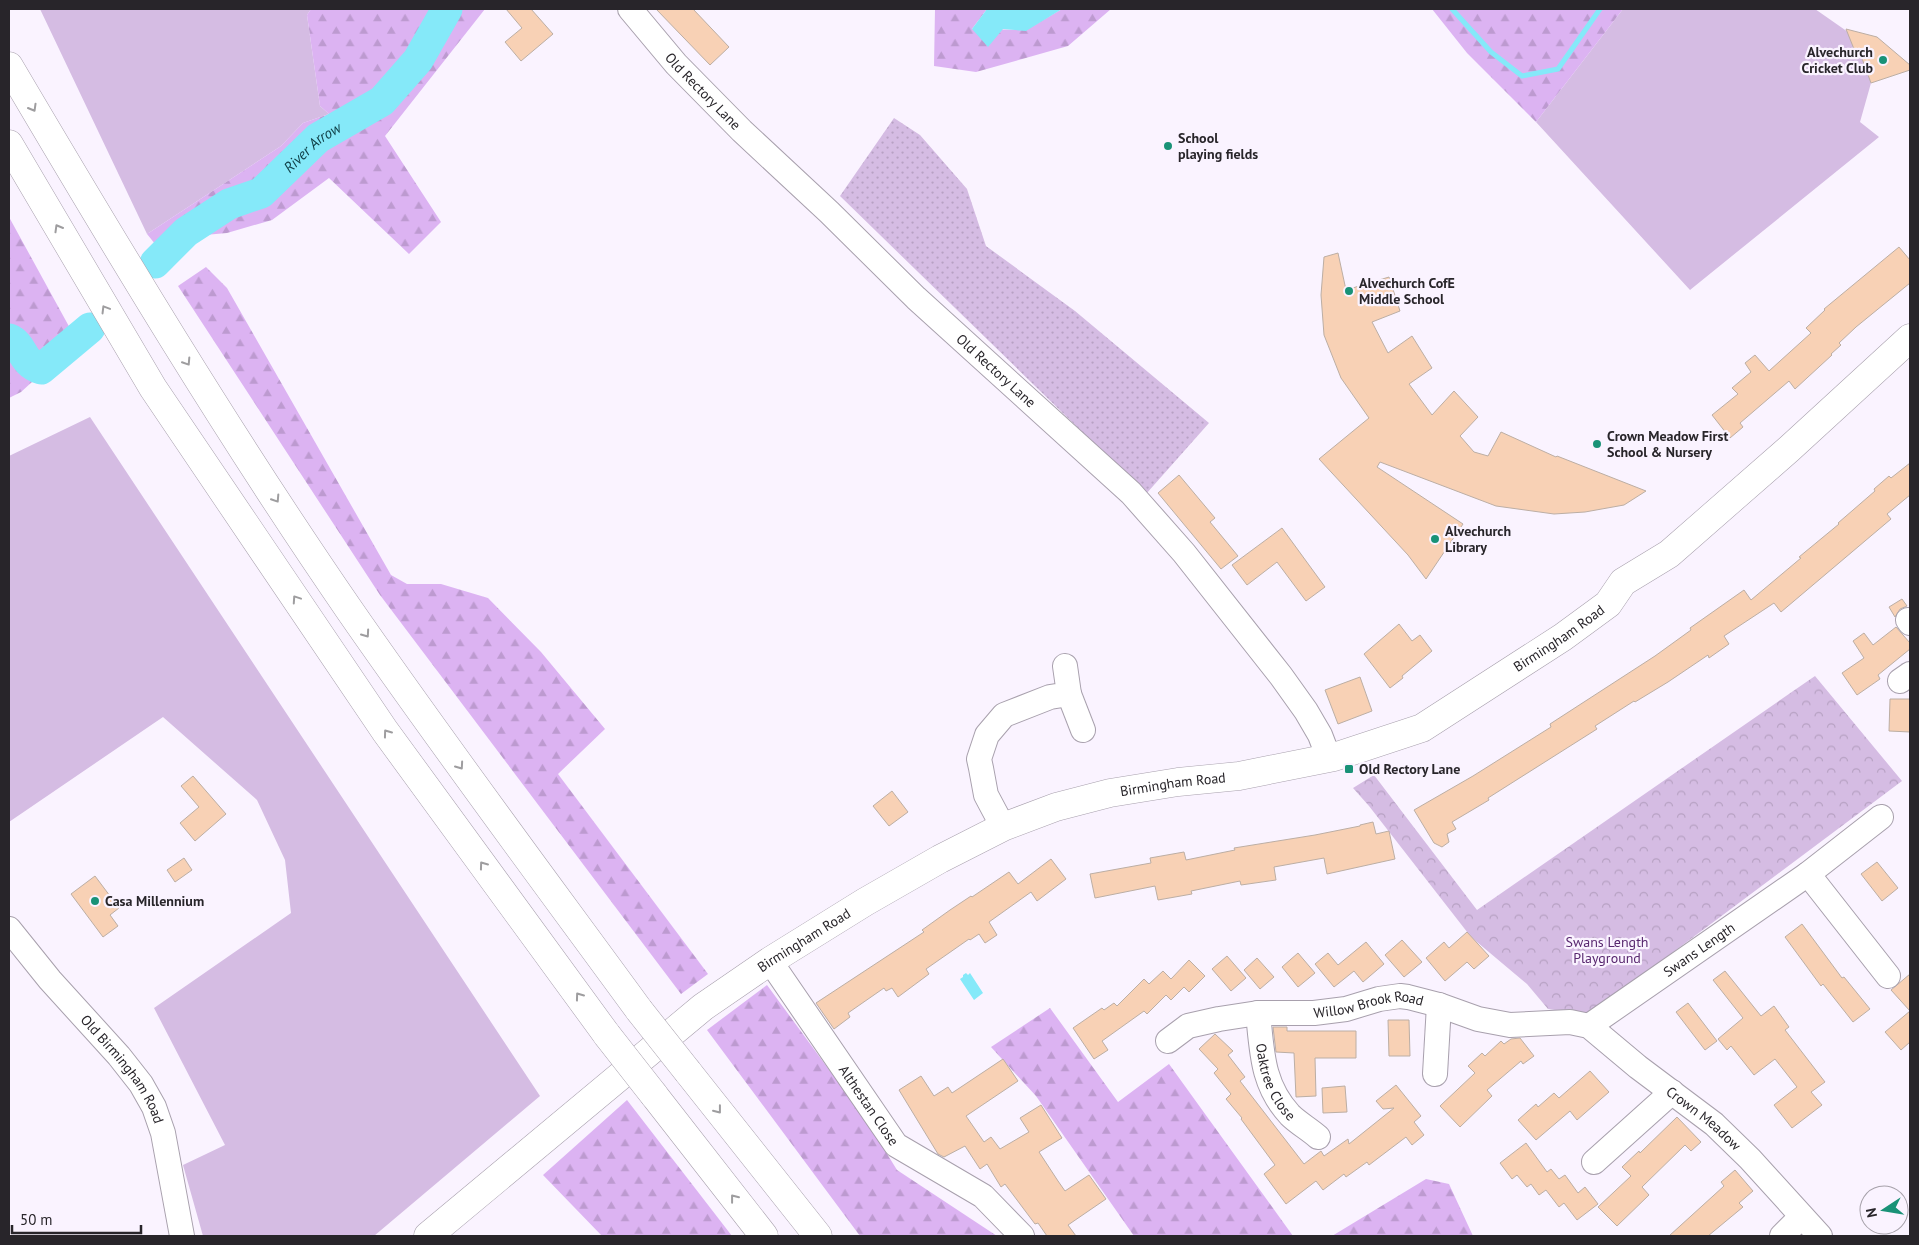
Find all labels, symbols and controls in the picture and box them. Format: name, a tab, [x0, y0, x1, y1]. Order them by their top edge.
place label: Alvechurch Cricket Club	[1802, 43, 1873, 77]
street label: Old Rectory Lane	[661, 49, 745, 134]
marker: Alvechurch Cricket Club	[1877, 54, 1889, 66]
one-way arrow	[27, 102, 37, 111]
water label: River Arrow	[279, 117, 346, 176]
place label: School playing fields	[1178, 129, 1258, 163]
marker: School playing fields	[1162, 140, 1174, 152]
one-way arrow	[54, 224, 64, 233]
place label: Alvechurch CofE Middle School	[1359, 274, 1455, 308]
marker: Alvechurch CofE Middle School	[1343, 285, 1355, 297]
one-way arrow	[102, 305, 112, 314]
street label: Old Rectory Lane	[952, 330, 1040, 411]
one-way arrow	[181, 357, 191, 366]
place label: Crown Meadow First School & Nursery	[1607, 427, 1728, 461]
marker: Crown Meadow First School & Nursery	[1591, 438, 1603, 450]
one-way arrow	[269, 494, 279, 503]
place label: Alvechurch Library	[1445, 522, 1511, 556]
marker: Alvechurch Library	[1429, 533, 1441, 545]
one-way arrow	[292, 595, 302, 604]
street label: Birmingham Road	[1510, 601, 1608, 676]
one-way arrow	[360, 628, 369, 638]
one-way arrow	[384, 730, 393, 739]
place label: Old Rectory Lane	[1359, 760, 1460, 778]
one-way arrow	[454, 761, 463, 770]
marker: Old Rectory Lane	[1343, 763, 1355, 775]
street label: Birmingham Road	[1119, 768, 1227, 800]
one-way arrow	[480, 861, 489, 871]
place label: Casa Millennium	[105, 892, 204, 910]
marker: Casa Millennium	[89, 895, 101, 907]
street label: Birmingham Road	[754, 904, 854, 976]
street label: Swans Length	[1660, 918, 1738, 981]
park label: Swans Length Playground	[1565, 933, 1649, 967]
street label: Willow Brook Road	[1312, 987, 1426, 1022]
one-way arrow	[576, 992, 585, 1002]
street label: Old Birmingham Road	[77, 1011, 168, 1126]
street label: Oaktree Close	[1252, 1042, 1299, 1124]
street label: Althestan Close	[835, 1062, 903, 1149]
street label: Crown Meadow	[1663, 1082, 1745, 1155]
one-way arrow	[713, 1104, 721, 1113]
north arrow	[1859, 1185, 1909, 1235]
one-way arrow	[732, 1195, 740, 1204]
scale bar	[12, 1202, 141, 1234]
text: N	[1862, 1206, 1881, 1219]
text: 50 m	[20, 1210, 53, 1229]

